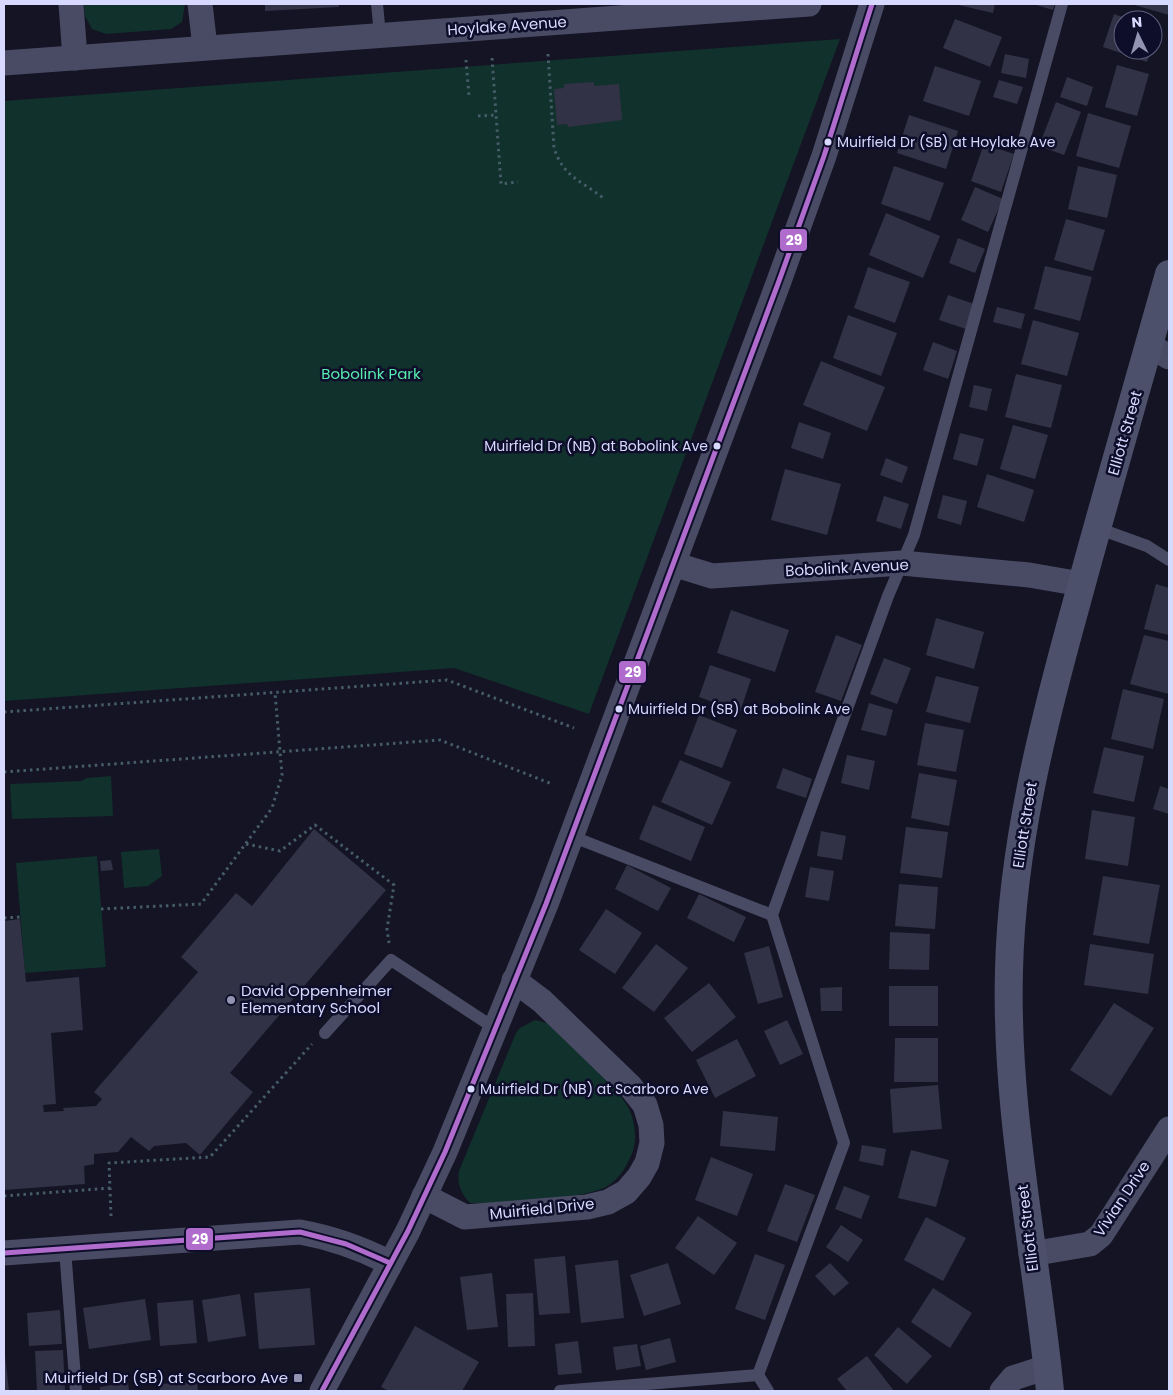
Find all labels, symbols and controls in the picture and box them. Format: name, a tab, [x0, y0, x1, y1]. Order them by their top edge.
north arrow	[1113, 10, 1163, 60]
street label: Hoylake Avenue	[447, 11, 567, 40]
text: N	[1131, 12, 1143, 32]
place label: Muirfield Dr (SB) at Hoylake Ave	[837, 132, 1056, 152]
marker: Muirfield Dr (SB) at Hoylake Ave	[823, 137, 833, 147]
line badge: 29	[779, 228, 808, 252]
text: 29	[786, 230, 802, 250]
park label: Bobolink Park	[321, 363, 421, 384]
street label: Elliott Street	[1102, 388, 1147, 478]
place label: Muirfield Dr (NB) at Bobolink Ave	[484, 436, 708, 456]
marker: Muirfield Dr (NB) at Bobolink Ave	[712, 441, 722, 451]
street label: Bobolink Avenue	[785, 554, 909, 581]
line badge: 29	[618, 660, 647, 684]
text: 29	[625, 662, 641, 682]
place label: Muirfield Dr (SB) at Bobolink Ave	[628, 699, 851, 719]
marker: Muirfield Dr (SB) at Bobolink Ave	[614, 704, 624, 714]
street label: Elliott Street	[1007, 780, 1042, 870]
place label: David Oppenheimer Elementary School	[241, 980, 392, 1018]
marker: David Oppenheimer Elementary School	[225, 994, 237, 1006]
place label: Muirfield Dr (NB) at Scarboro Ave	[480, 1079, 709, 1099]
marker: Muirfield Dr (NB) at Scarboro Ave	[466, 1084, 476, 1094]
street label: Vivian Drive	[1088, 1157, 1155, 1241]
street label: Elliott Street	[1012, 1183, 1043, 1273]
street label: Muirfield Drive	[489, 1193, 595, 1224]
line badge: 29	[185, 1227, 214, 1251]
text: 29	[192, 1229, 208, 1249]
place label: Muirfield Dr (SB) at Scarboro Ave	[45, 1367, 288, 1388]
marker: Muirfield Dr (SB) at Scarboro Ave	[292, 1372, 304, 1384]

